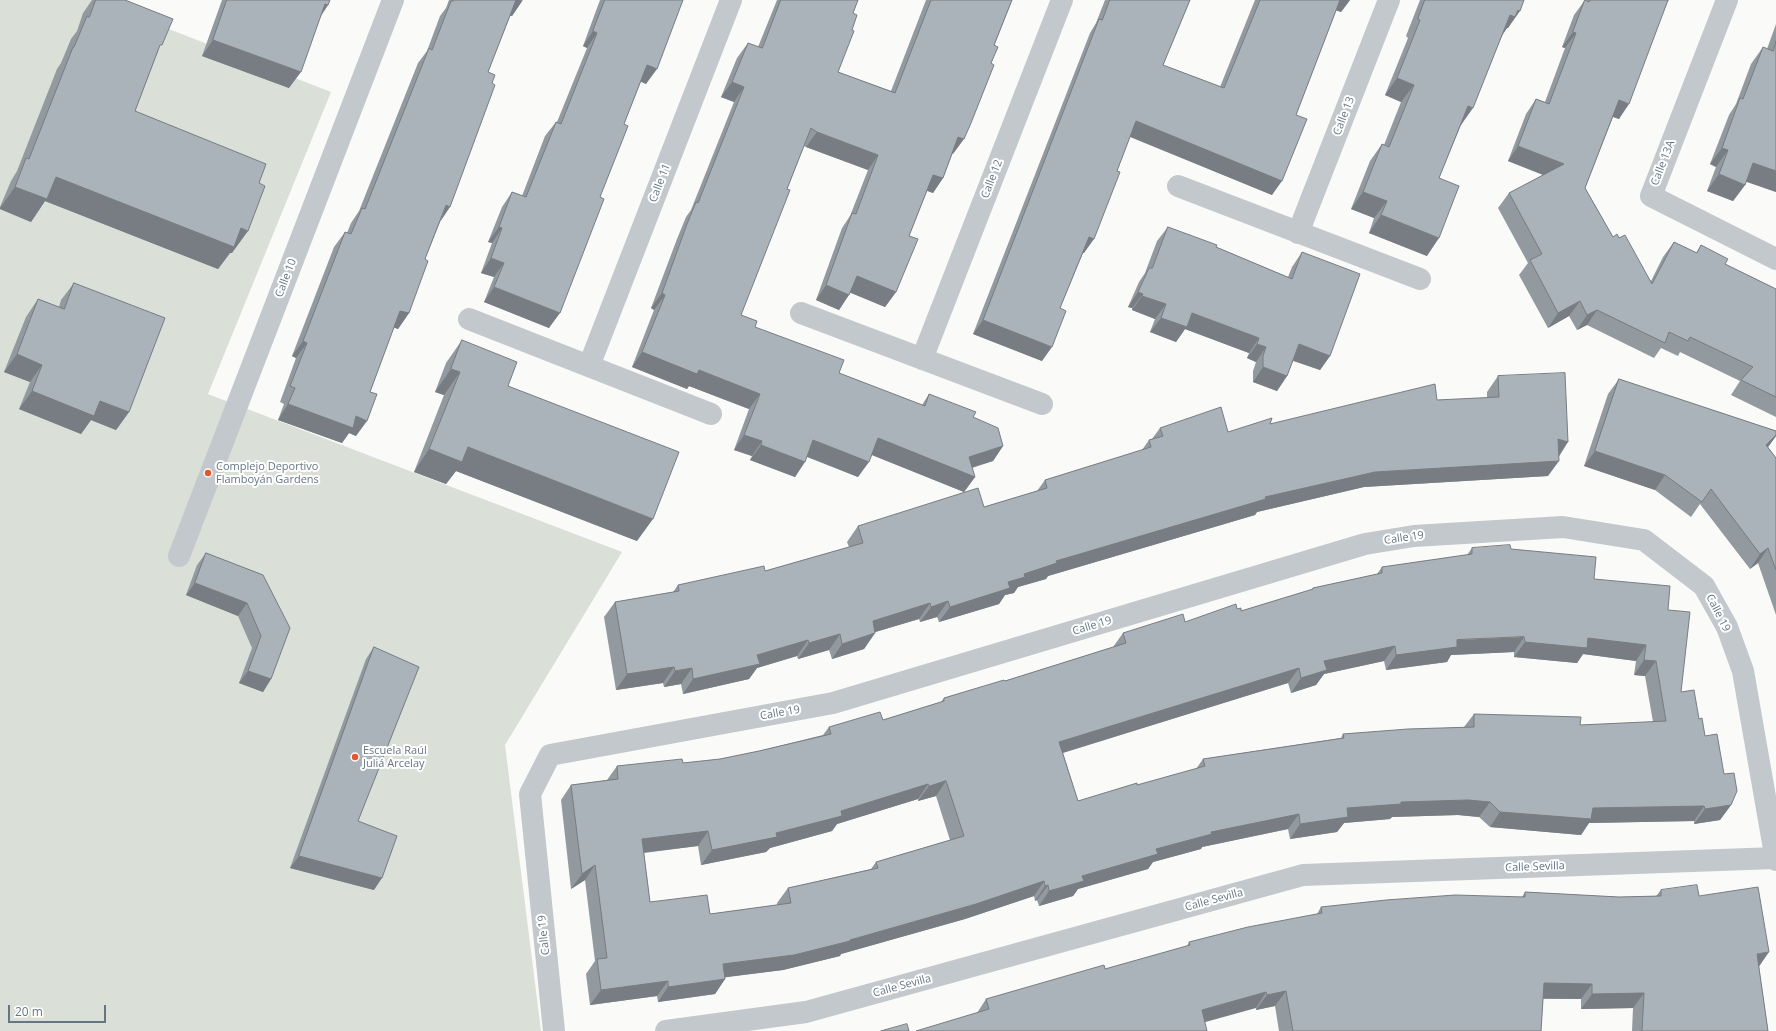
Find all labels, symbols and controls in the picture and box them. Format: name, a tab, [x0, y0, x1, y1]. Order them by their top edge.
street label: Calle 13	[1331, 95, 1357, 137]
street label: Calle 13A	[1648, 139, 1678, 187]
street label: Calle 12	[979, 158, 1005, 200]
street label: Calle 11	[647, 162, 673, 204]
street label: Calle 10	[273, 257, 299, 299]
place label: Complejo Deportivo Flamboyán Gardens	[216, 460, 319, 486]
marker: Complejo Deportivo Flamboyán Gardens	[203, 468, 213, 478]
street label: Calle 19	[1383, 529, 1425, 547]
street label: Calle 19	[1703, 592, 1733, 634]
street label: Calle 19	[1071, 614, 1113, 638]
street label: Calle 19	[759, 703, 801, 723]
place label: Escuela Raúl Juliá Arcelay	[363, 744, 427, 770]
marker: Escuela Raúl Juliá Arcelay	[350, 752, 360, 762]
street label: Calle Sevilla	[1505, 859, 1565, 875]
street label: Calle Sevilla	[1183, 886, 1245, 914]
street label: Calle 19	[535, 914, 553, 956]
street label: Calle Sevilla	[871, 972, 933, 1000]
scale bar	[10, 997, 108, 1023]
text: 20 m	[15, 1003, 43, 1020]

